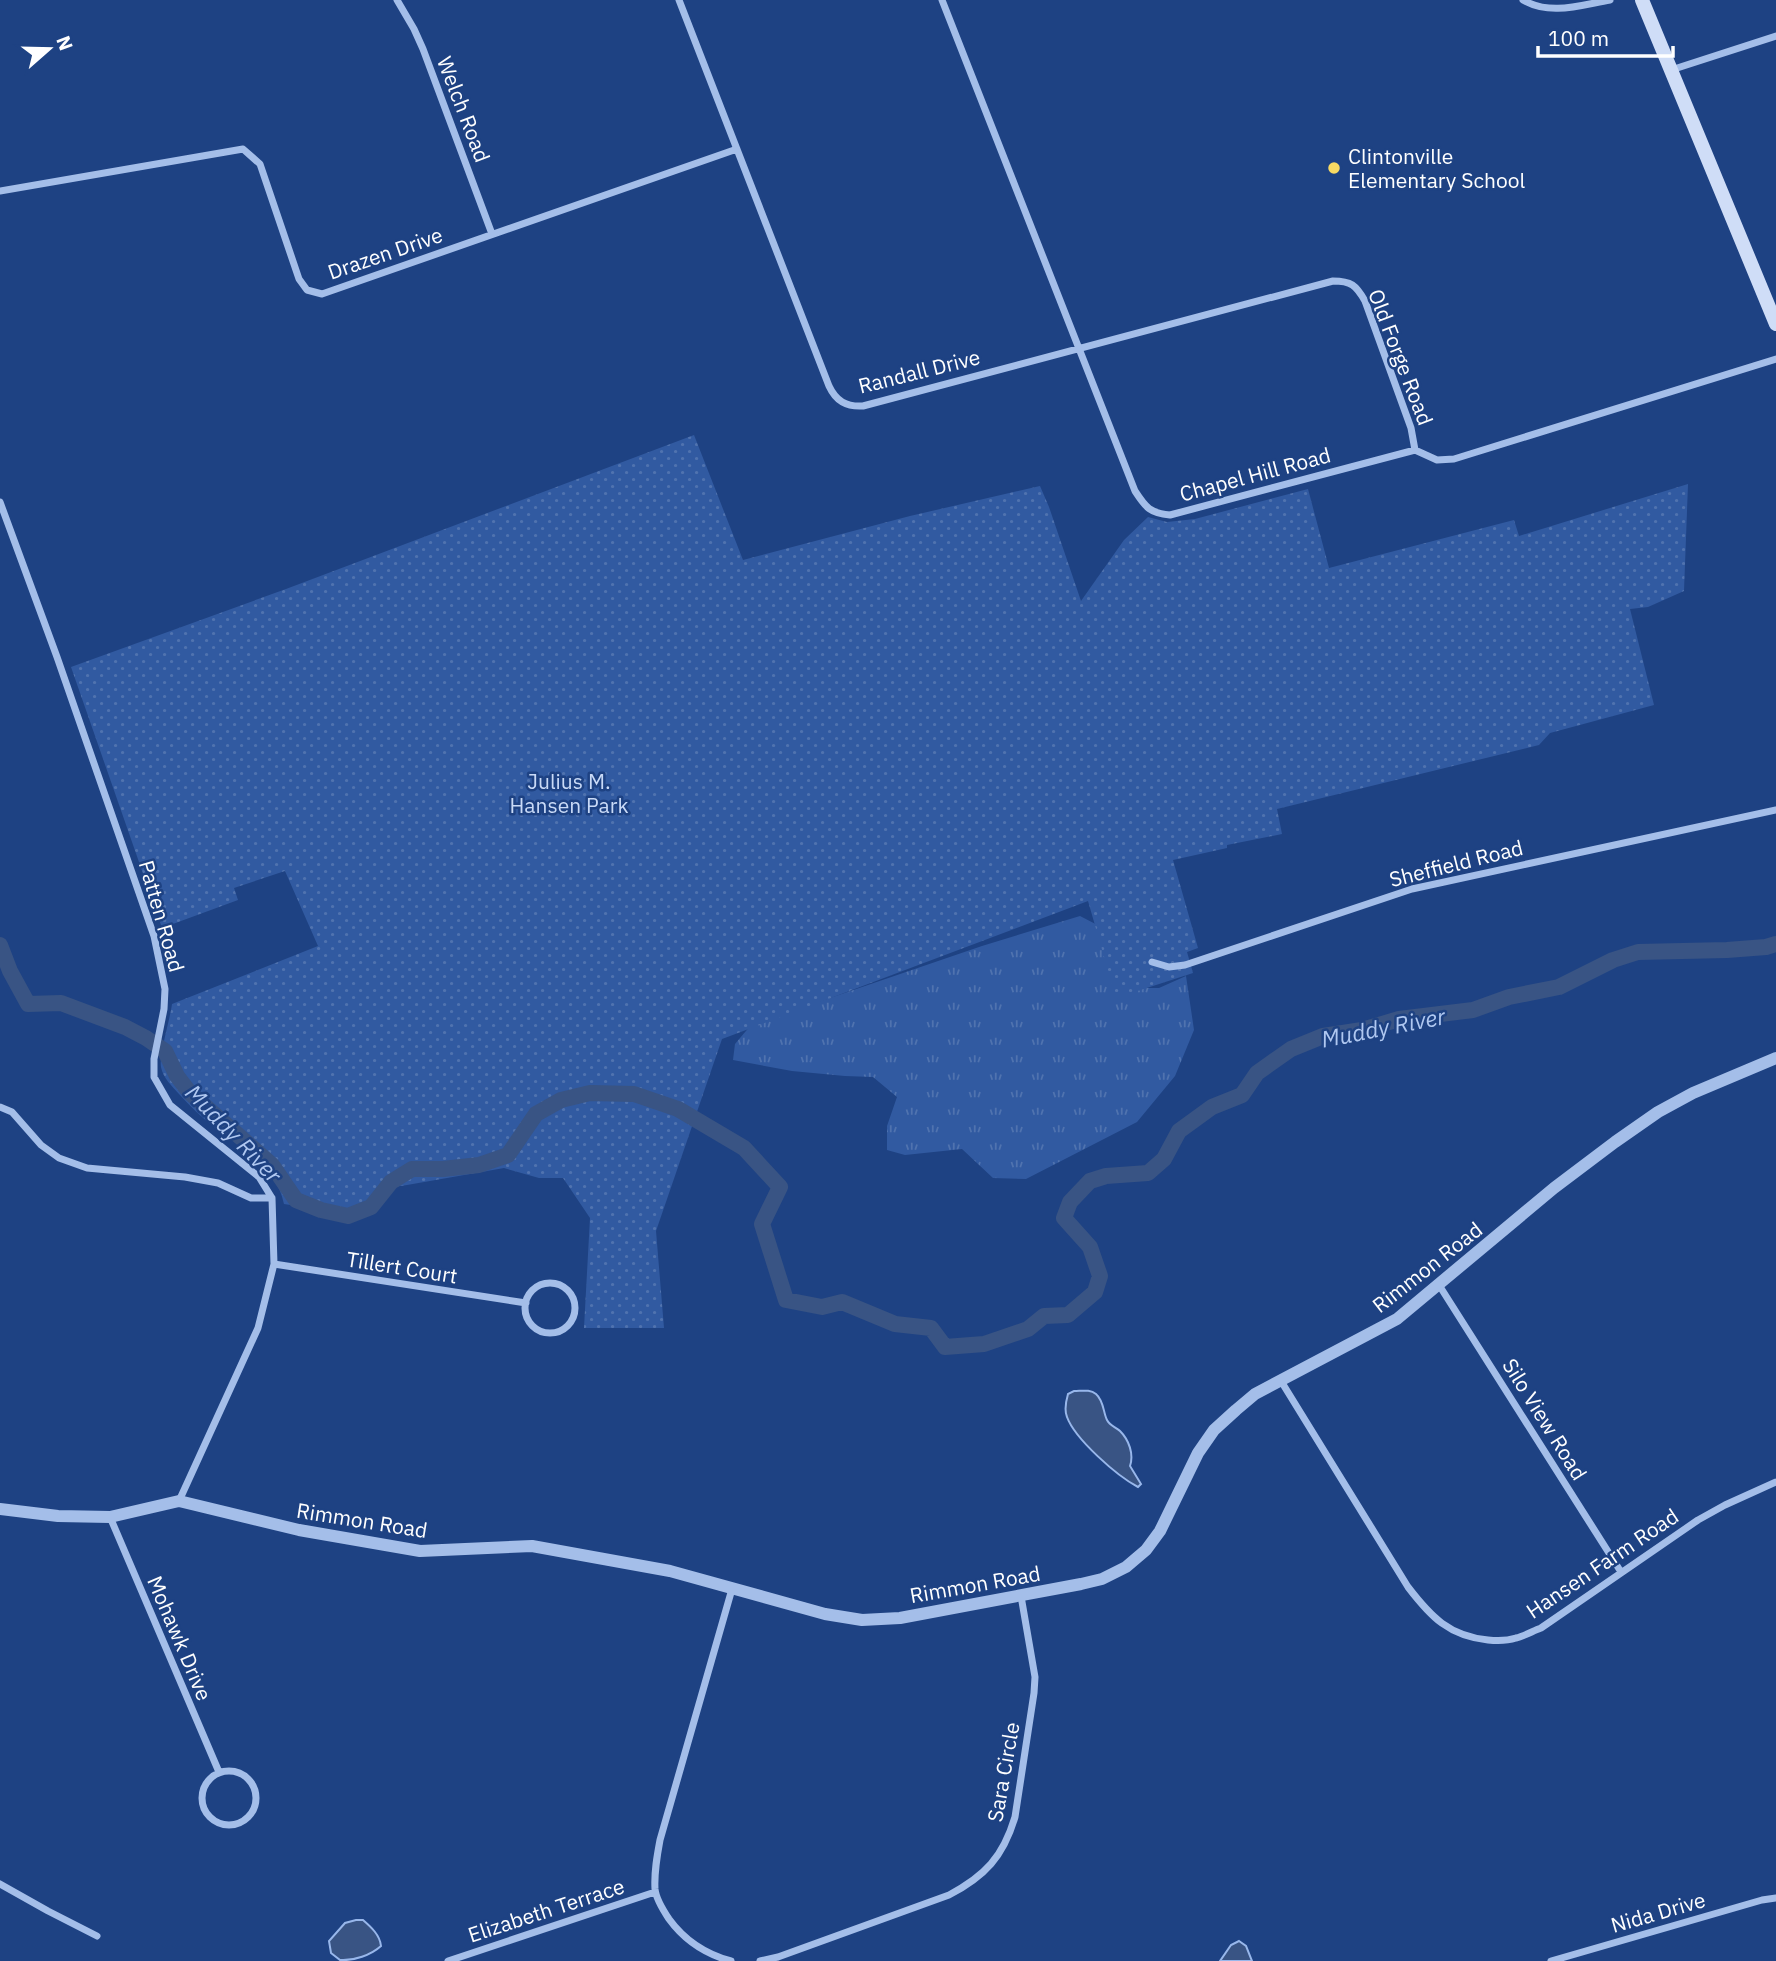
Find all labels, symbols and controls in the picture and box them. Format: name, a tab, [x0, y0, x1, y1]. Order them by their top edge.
north arrow	[14, 14, 84, 84]
scale bar	[1538, 14, 1673, 58]
text: 100 m	[1548, 24, 1609, 52]
text: N	[51, 33, 79, 54]
street label: Welch Road	[431, 52, 497, 166]
place label: Clintonville Elementary School	[1348, 142, 1525, 194]
marker: Clintonville Elementary School	[1326, 160, 1342, 176]
street label: Drazen Drive	[324, 220, 446, 286]
street label: Old Forge Road	[1362, 285, 1440, 429]
street label: Randall Drive	[855, 342, 983, 400]
street label: Chapel Hill Road	[1176, 440, 1334, 508]
park label: Julius M. Hansen Park	[509, 767, 629, 819]
street label: Sheffield Road	[1386, 833, 1526, 893]
street label: Patten Road	[133, 857, 191, 975]
water label: Muddy River	[1318, 1000, 1448, 1054]
water label: Muddy River	[180, 1077, 289, 1189]
street label: Rimmon Road	[1366, 1215, 1488, 1319]
street label: Tillert Court	[344, 1244, 460, 1290]
street label: Silo View Road	[1496, 1353, 1594, 1485]
street label: Rimmon Road	[294, 1496, 430, 1544]
street label: Hansen Farm Road	[1520, 1502, 1684, 1624]
street label: Rimmon Road	[907, 1559, 1043, 1609]
street label: Mohawk Drive	[141, 1571, 219, 1705]
street label: Sara Circle	[980, 1720, 1026, 1824]
street label: Elizabeth Terrace	[464, 1872, 628, 1948]
street label: Nida Drive	[1607, 1885, 1709, 1939]

